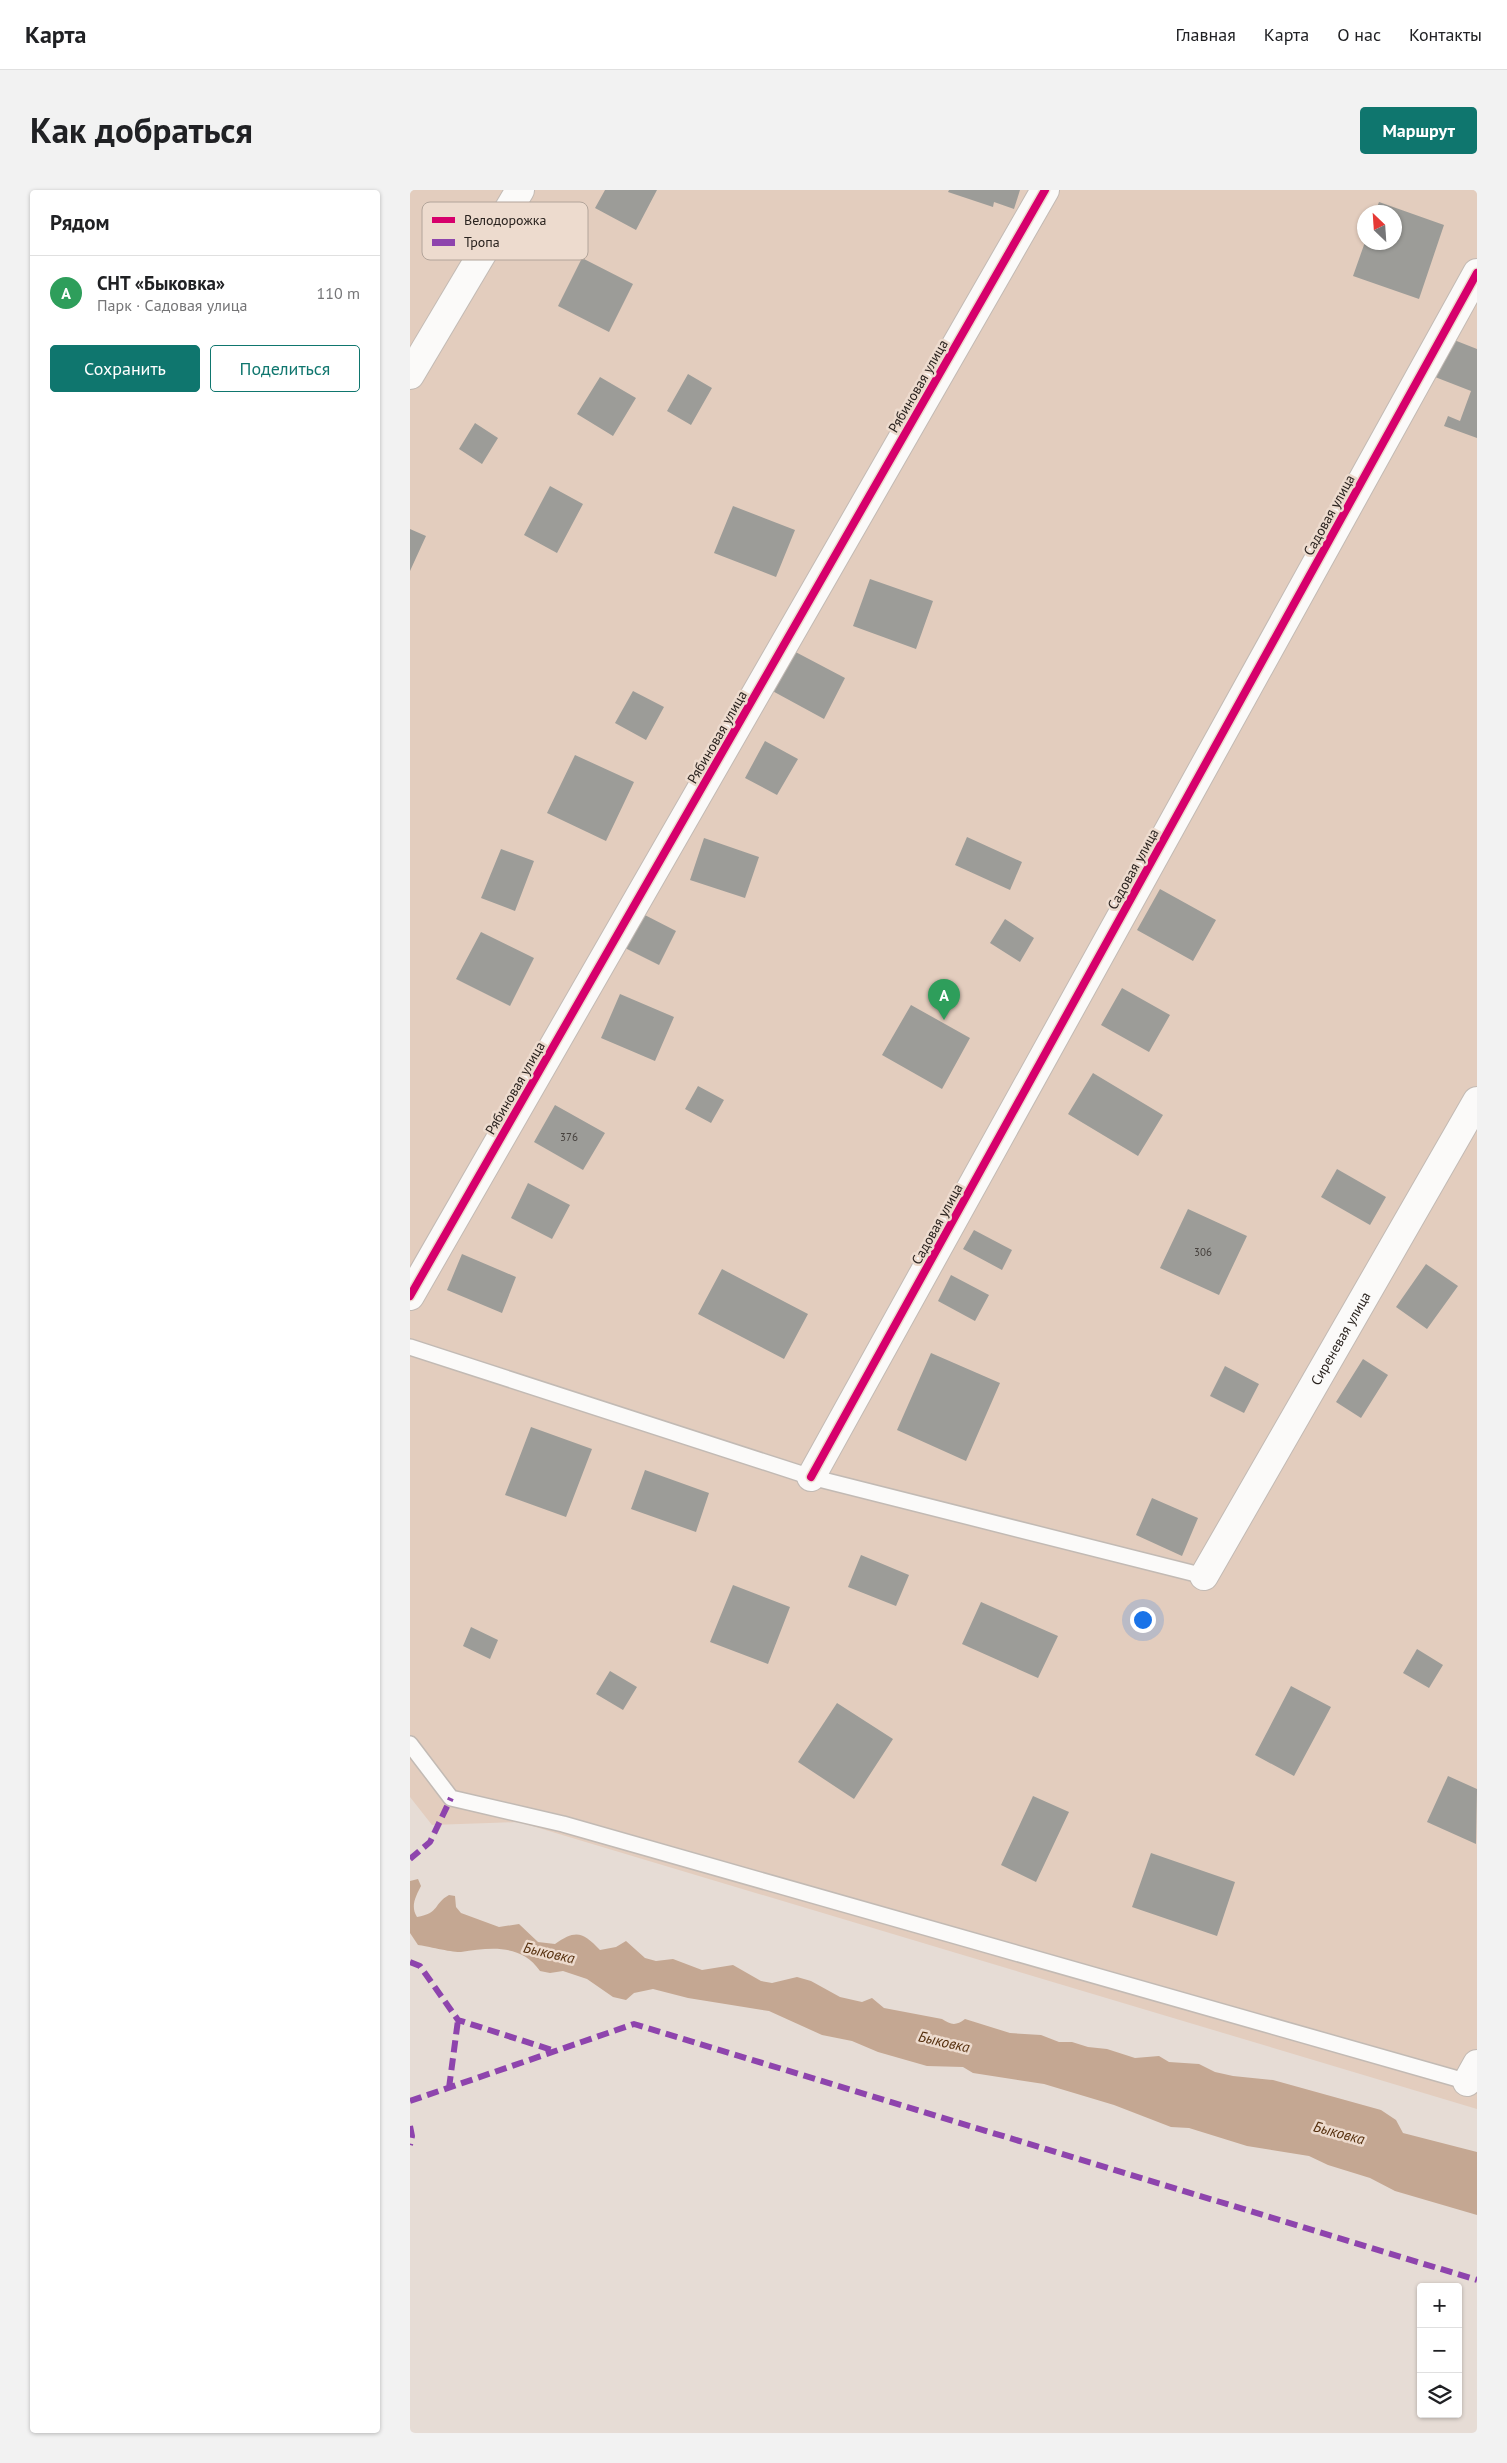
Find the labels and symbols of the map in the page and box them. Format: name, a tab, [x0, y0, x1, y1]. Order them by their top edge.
legend	[422, 202, 588, 260]
north arrow	[1357, 205, 1402, 250]
text: Велодорожка	[464, 211, 546, 229]
text: Тропа	[464, 233, 500, 251]
street label: Рябиновая улица	[884, 336, 952, 436]
street label: Садовая улица	[1299, 471, 1359, 559]
street label: Рябиновая улица	[683, 687, 751, 787]
street label: Садовая улица	[1103, 825, 1163, 913]
pin: A	[928, 979, 960, 1020]
street label: Рябиновая улица	[481, 1038, 549, 1138]
house number: 376	[560, 1130, 578, 1144]
street label: Садовая улица	[907, 1180, 967, 1268]
house number: 306	[1194, 1245, 1212, 1259]
street label: Сиреневая улица	[1307, 1288, 1375, 1388]
your location	[1130, 1607, 1156, 1633]
water label: Быковка	[522, 1937, 577, 1968]
water label: Быковка	[917, 2026, 972, 2057]
water label: Быковка	[1311, 2117, 1367, 2149]

